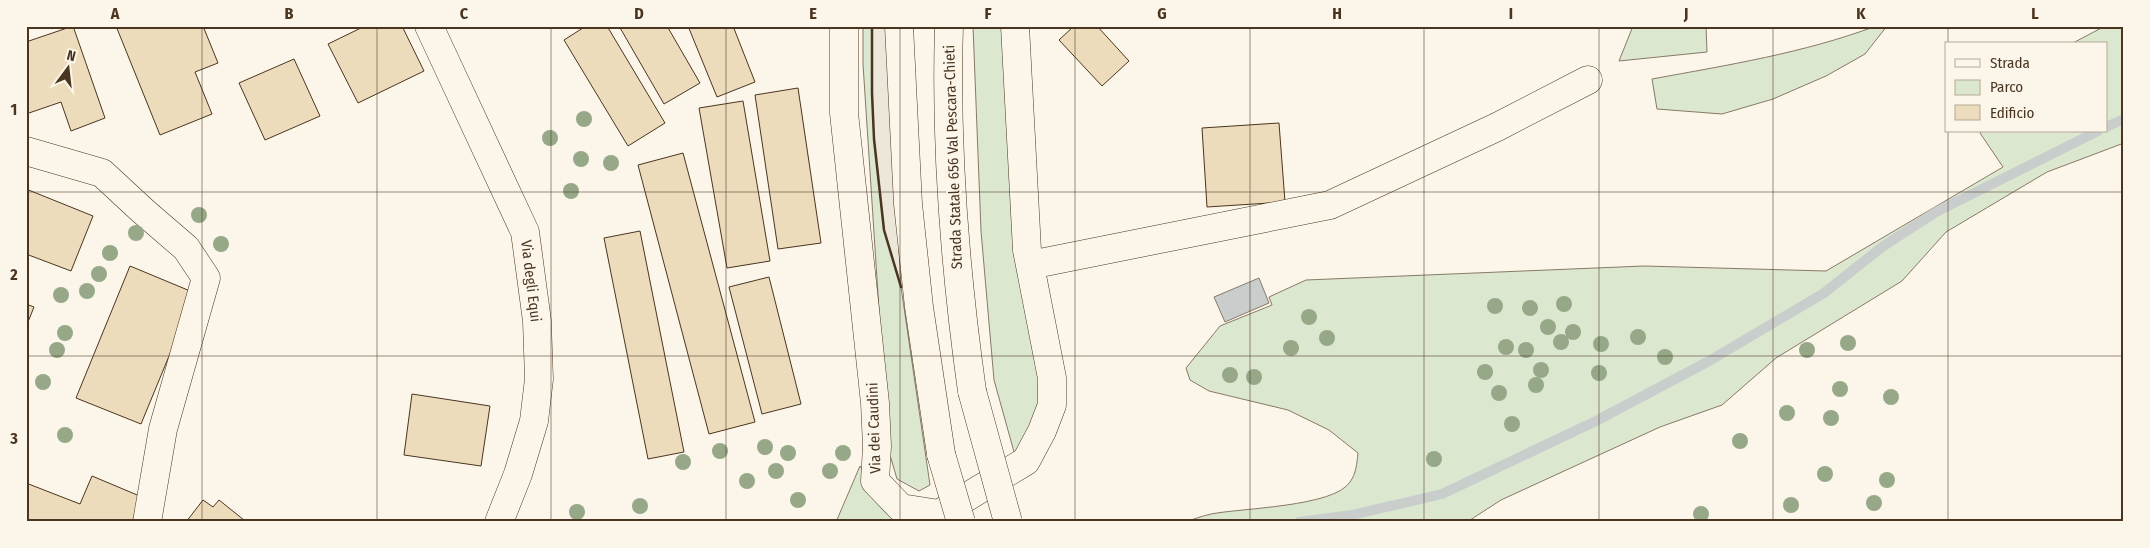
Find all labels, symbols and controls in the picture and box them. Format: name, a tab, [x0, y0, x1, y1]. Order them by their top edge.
text: A	[110, 4, 120, 23]
text: B	[285, 4, 294, 23]
text: C	[460, 4, 469, 23]
text: D	[634, 4, 644, 23]
text: E	[809, 4, 817, 23]
text: F	[984, 4, 992, 23]
text: G	[1157, 4, 1167, 23]
text: H	[1332, 4, 1342, 23]
text: I	[1509, 4, 1513, 23]
text: J	[1683, 4, 1688, 23]
text: K	[1856, 4, 1866, 23]
text: L	[2031, 4, 2039, 23]
north arrow	[42, 42, 92, 92]
legend	[1945, 42, 2108, 132]
street label: Strada Statale 656 Val Pescara-Chieti	[940, 45, 966, 269]
text: N	[65, 47, 77, 65]
text: Strada	[1990, 54, 2030, 72]
text: Parco	[1990, 78, 2023, 96]
text: 1	[11, 100, 17, 119]
text: Edificio	[1990, 104, 2035, 122]
street label: Via degli Equi	[517, 239, 545, 323]
text: 2	[9, 265, 18, 284]
street label: Via dei Caudini	[863, 382, 885, 474]
text: 3	[9, 429, 18, 448]

